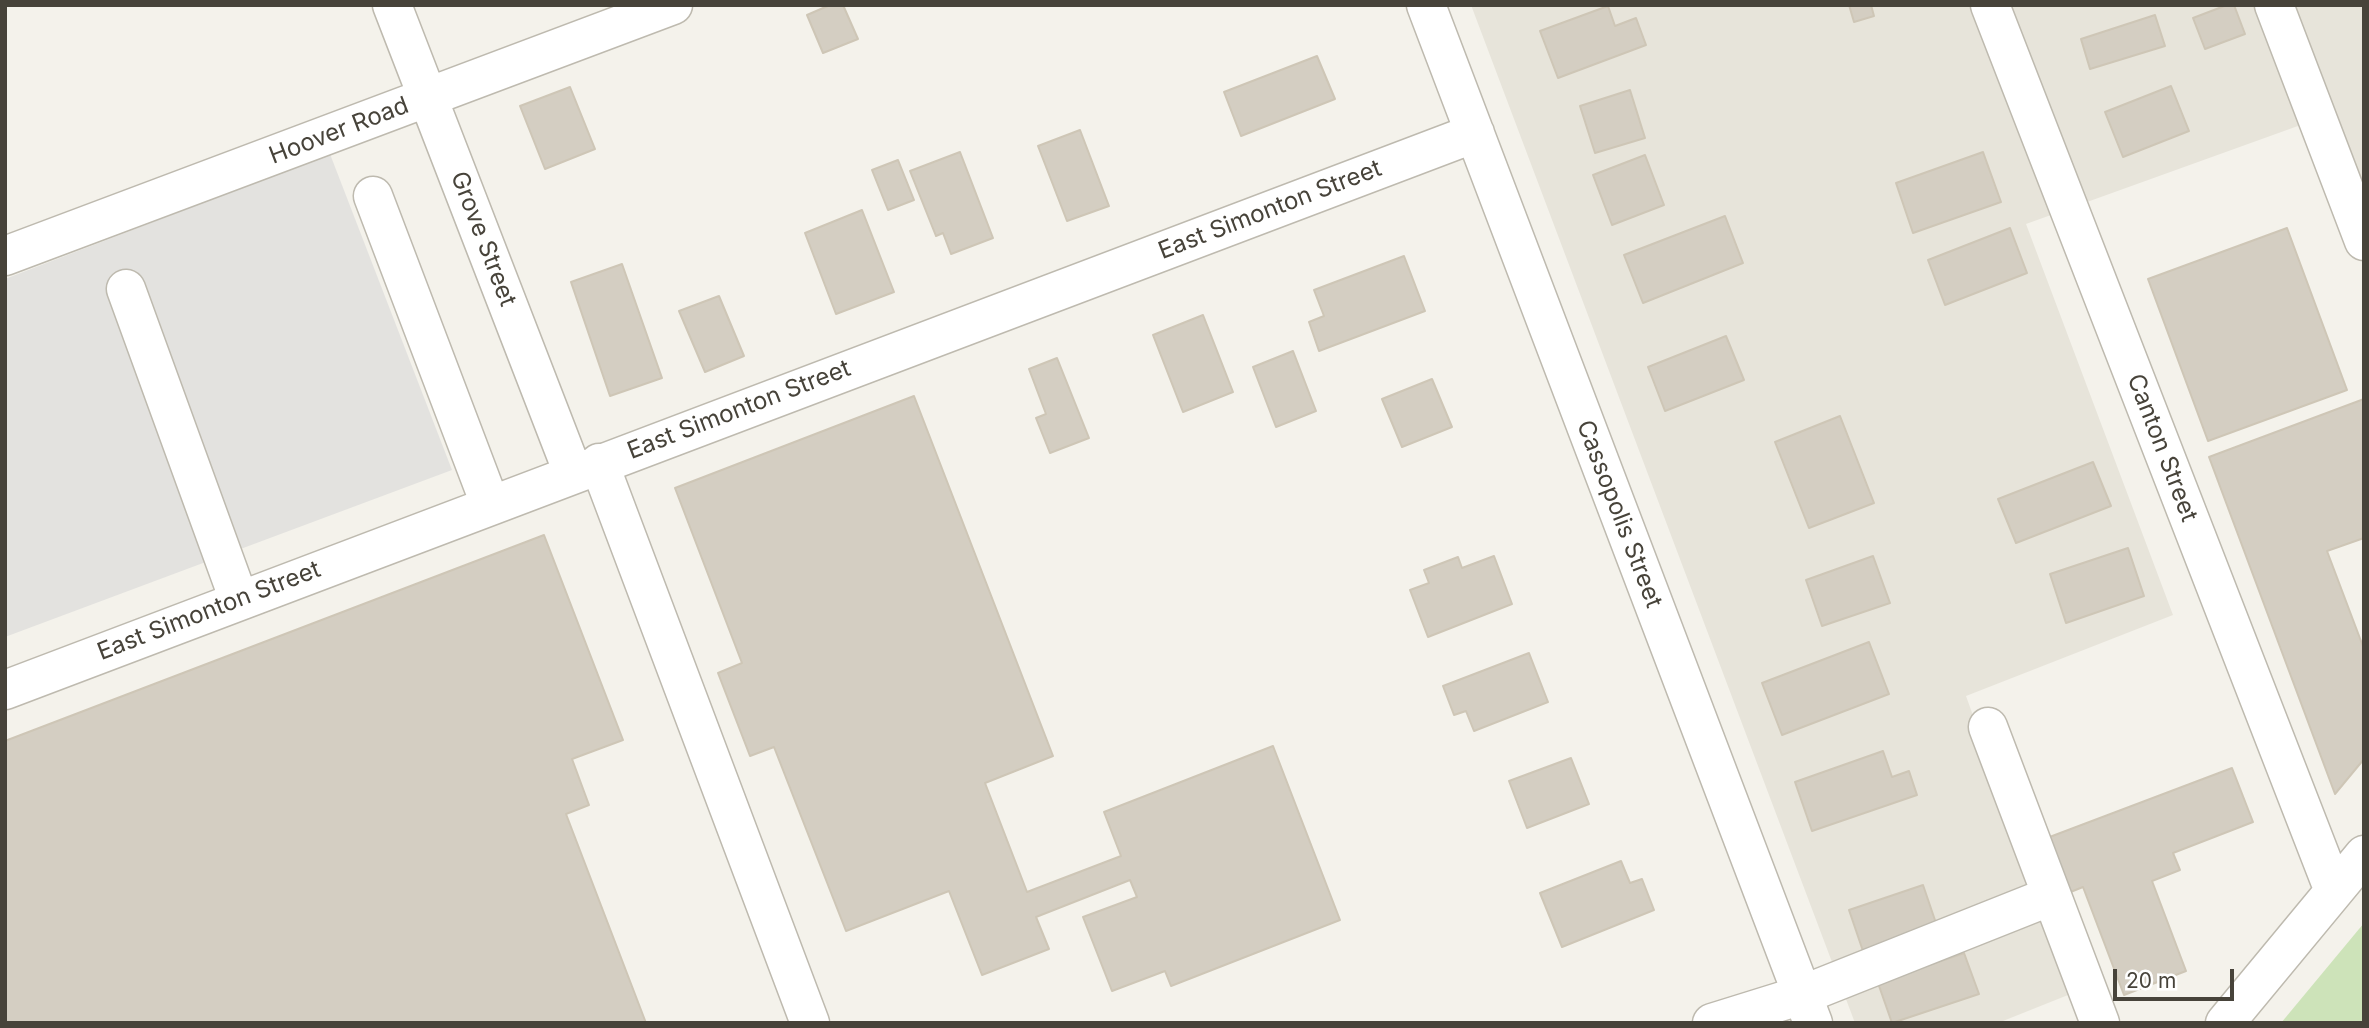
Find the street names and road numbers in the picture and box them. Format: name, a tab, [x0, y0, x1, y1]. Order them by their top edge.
street label: Hoover Road	[265, 91, 413, 171]
street label: East Simonton Street	[1154, 154, 1386, 266]
street label: Grove Street	[444, 168, 522, 310]
street label: East Simonton Street	[623, 354, 855, 466]
street label: Canton Street	[2121, 370, 2203, 526]
street label: Cassopolis Street	[1570, 416, 1668, 612]
street label: East Simonton Street	[93, 555, 325, 667]

